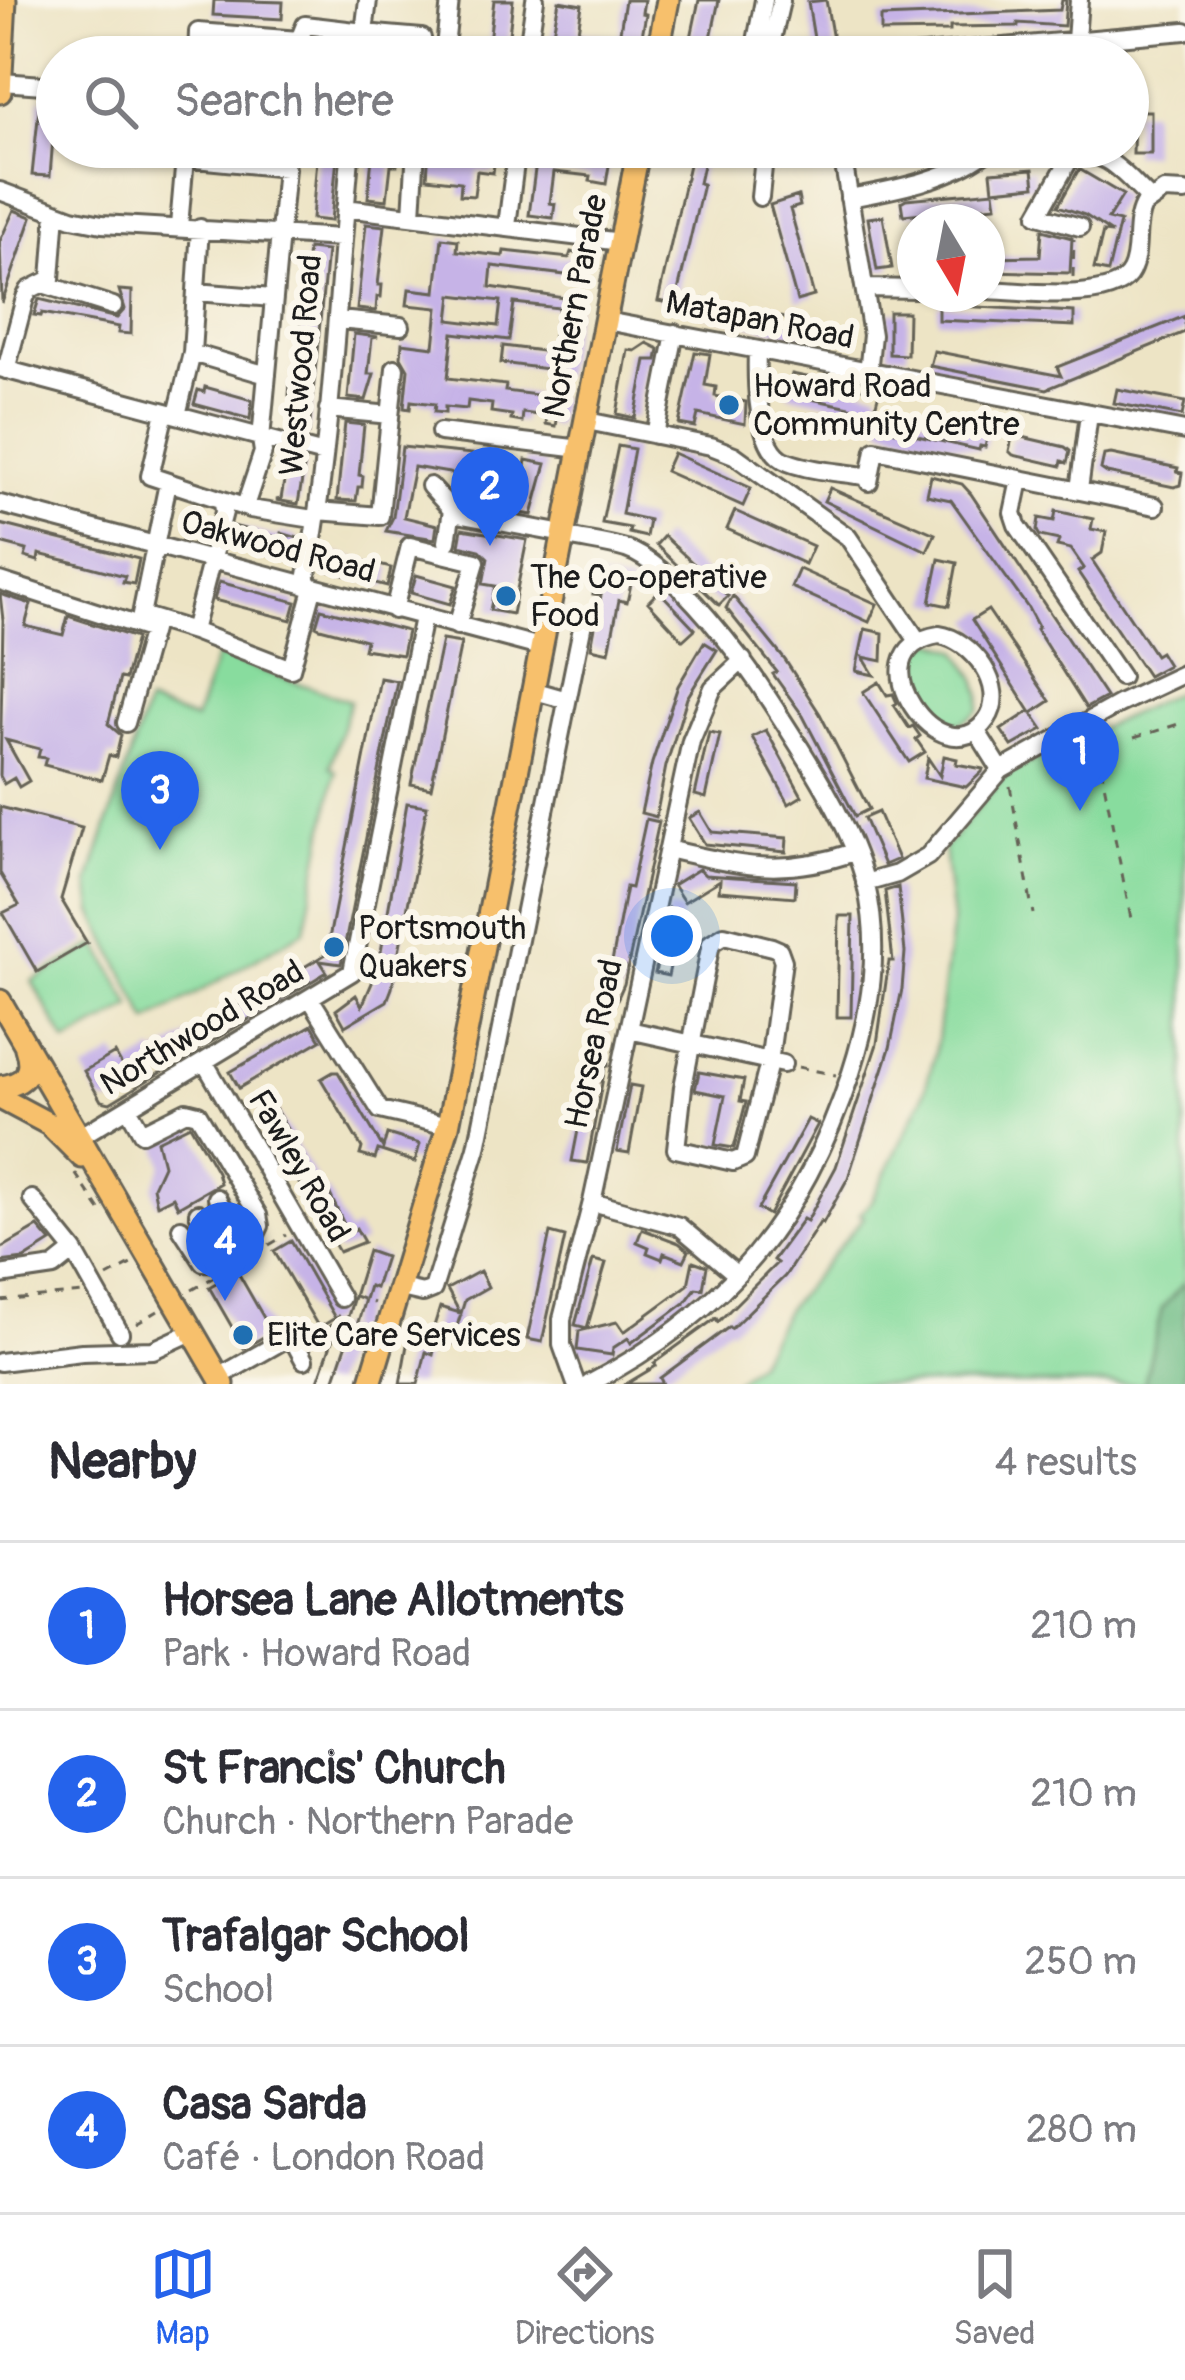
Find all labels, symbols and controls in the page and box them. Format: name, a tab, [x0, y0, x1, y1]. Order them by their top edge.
search box	[36, 36, 1149, 168]
icon: search	[78, 69, 144, 135]
text: Search here	[174, 74, 394, 130]
street label: Northern Parade	[533, 191, 617, 421]
north arrow	[897, 204, 1005, 312]
street label: Westwood Road	[271, 253, 331, 477]
street label: Matapan Road	[662, 282, 858, 358]
place label: Howard Road Community Centre	[753, 366, 1019, 445]
marker: Howard Road Community Centre	[716, 392, 742, 418]
pin: 2	[451, 447, 529, 546]
street label: Oakwood Road	[176, 501, 380, 593]
place label: The Co-operative Food	[530, 557, 767, 636]
marker: The Co-operative Food	[493, 583, 519, 609]
pin: 1	[1041, 712, 1119, 811]
pin: 3	[121, 751, 199, 850]
your location	[642, 906, 702, 966]
place label: Portsmouth Quakers	[358, 908, 526, 987]
marker: Portsmouth Quakers	[321, 934, 347, 960]
street label: Northwood Road	[93, 951, 311, 1105]
street label: Horsea Road	[556, 955, 632, 1133]
street label: Fawley Road	[239, 1082, 359, 1250]
pin: 4	[186, 1202, 264, 1301]
place label: Elite Care Services	[267, 1315, 521, 1356]
marker: Elite Care Services	[230, 1322, 256, 1348]
text: Nearby	[48, 1430, 196, 1494]
text: 4 results	[995, 1438, 1137, 1487]
text: Horsea Lane Allotments	[162, 1573, 624, 1629]
text: 1	[79, 1601, 95, 1650]
text: 210 m	[1030, 1601, 1137, 1650]
text: Park · Howard Road	[162, 1629, 471, 1678]
text: St Francis' Church	[162, 1741, 506, 1797]
text: 2	[76, 1769, 98, 1818]
text: 210 m	[1030, 1769, 1137, 1818]
text: Church · Northern Parade	[162, 1797, 573, 1846]
text: Trafalgar School	[162, 1909, 469, 1965]
text: 3	[76, 1937, 98, 1986]
text: 250 m	[1024, 1937, 1137, 1986]
text: School	[162, 1965, 274, 2014]
text: Casa Sarda	[162, 2077, 367, 2133]
text: 4	[76, 2105, 98, 2154]
text: 280 m	[1026, 2105, 1137, 2154]
text: Café · London Road	[162, 2133, 485, 2182]
tab: Map	[150, 2241, 216, 2354]
tab: Directions	[515, 2241, 655, 2354]
tab: Saved	[954, 2241, 1035, 2354]

